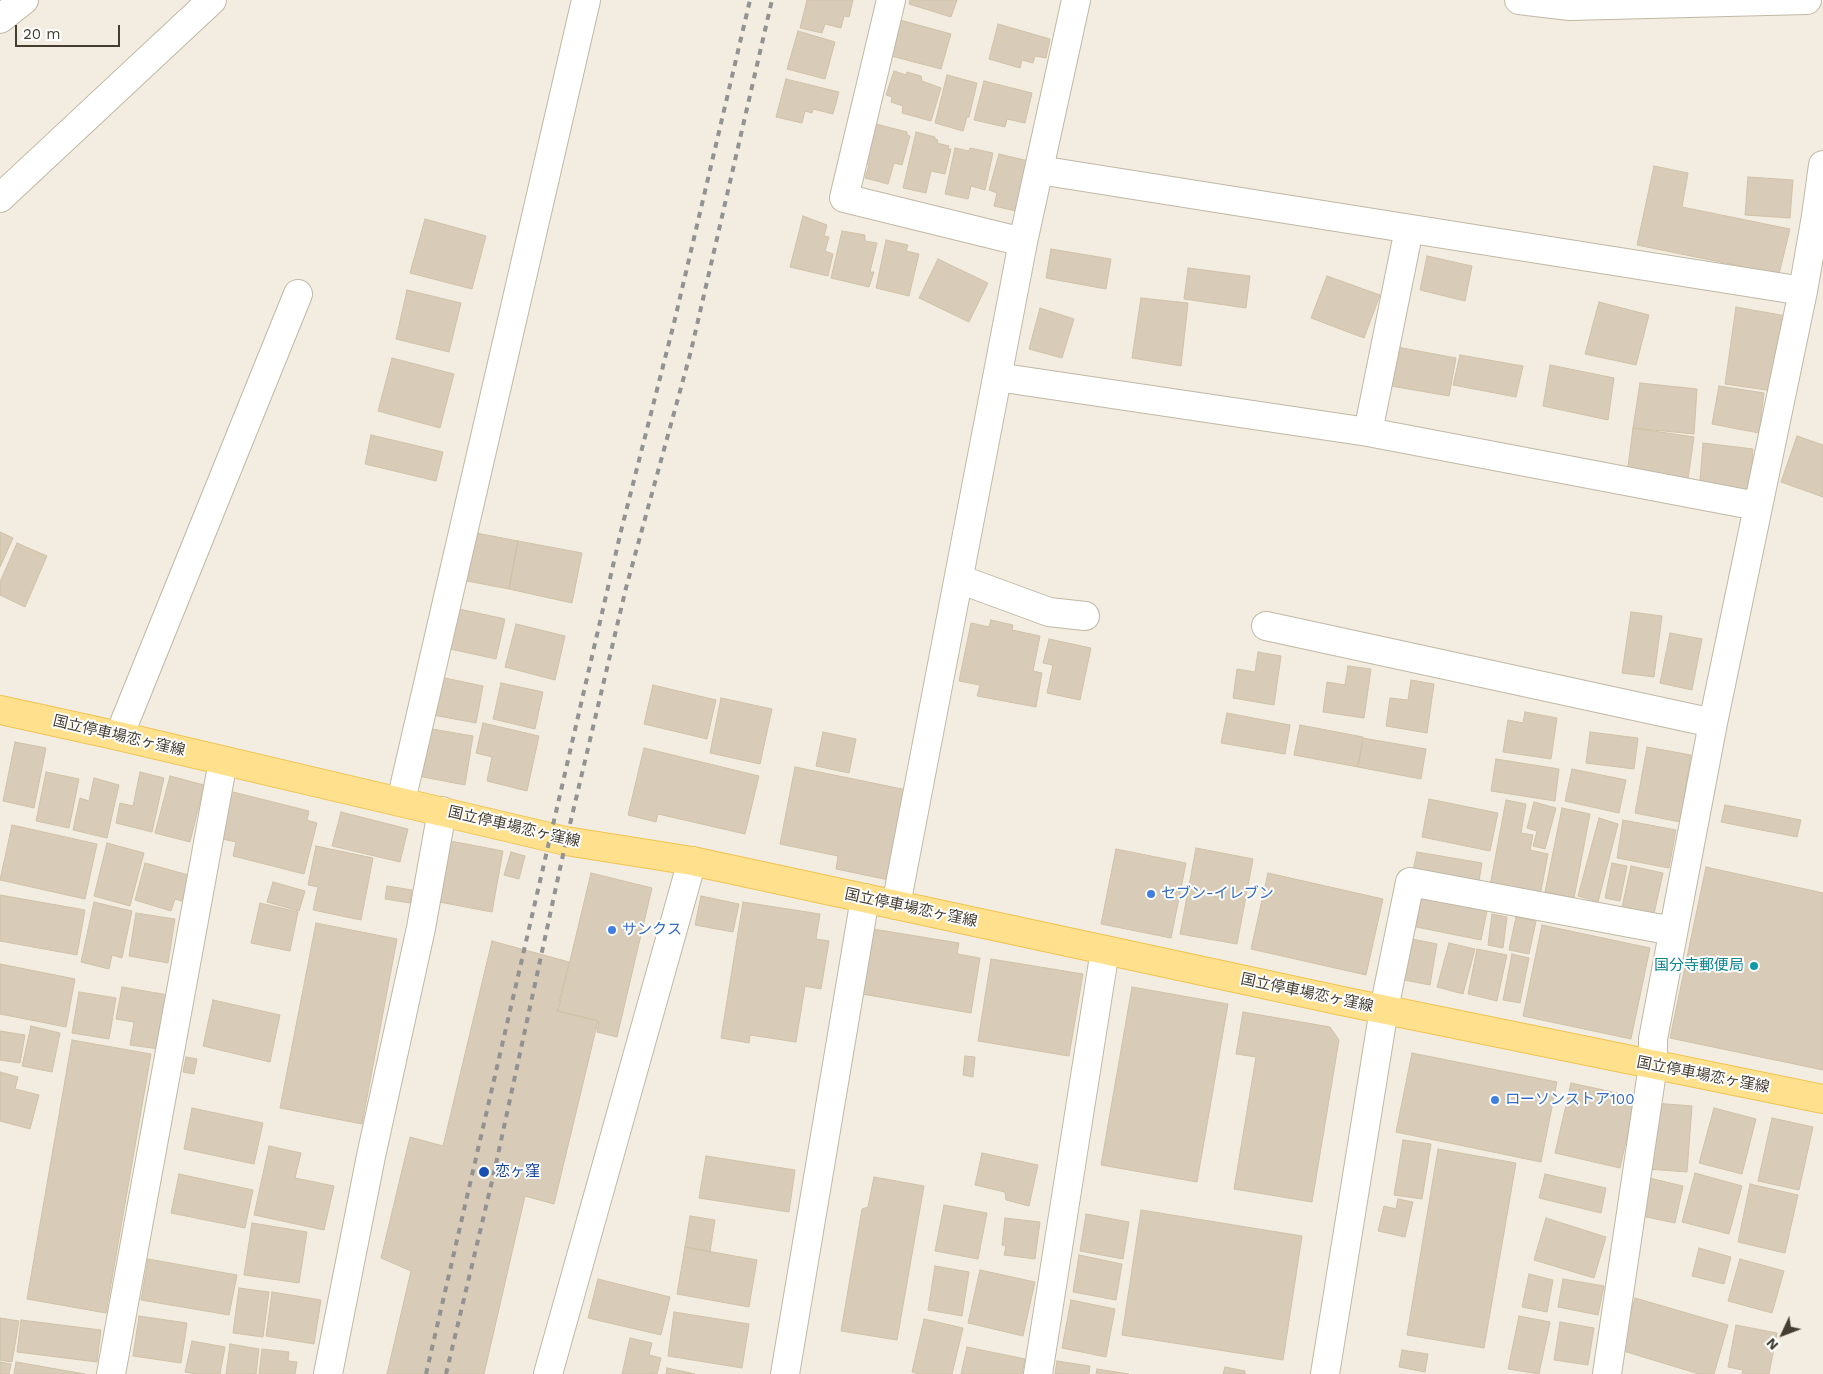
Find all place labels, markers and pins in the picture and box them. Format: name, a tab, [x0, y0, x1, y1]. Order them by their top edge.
place label: セブン-イレブン	[1161, 885, 1274, 903]
marker: セブン-イレブン	[1145, 888, 1157, 900]
place label: サンクス	[622, 921, 682, 939]
marker: サンクス	[606, 924, 618, 936]
place label: 国分寺郵便局	[1654, 957, 1744, 975]
marker: 国分寺郵便局	[1748, 960, 1760, 972]
place label: ローソンストア100	[1505, 1091, 1635, 1109]
marker: ローソンストア100	[1489, 1094, 1501, 1106]
place label: 恋ヶ窪	[495, 1163, 540, 1181]
marker: 恋ヶ窪	[477, 1165, 491, 1179]

